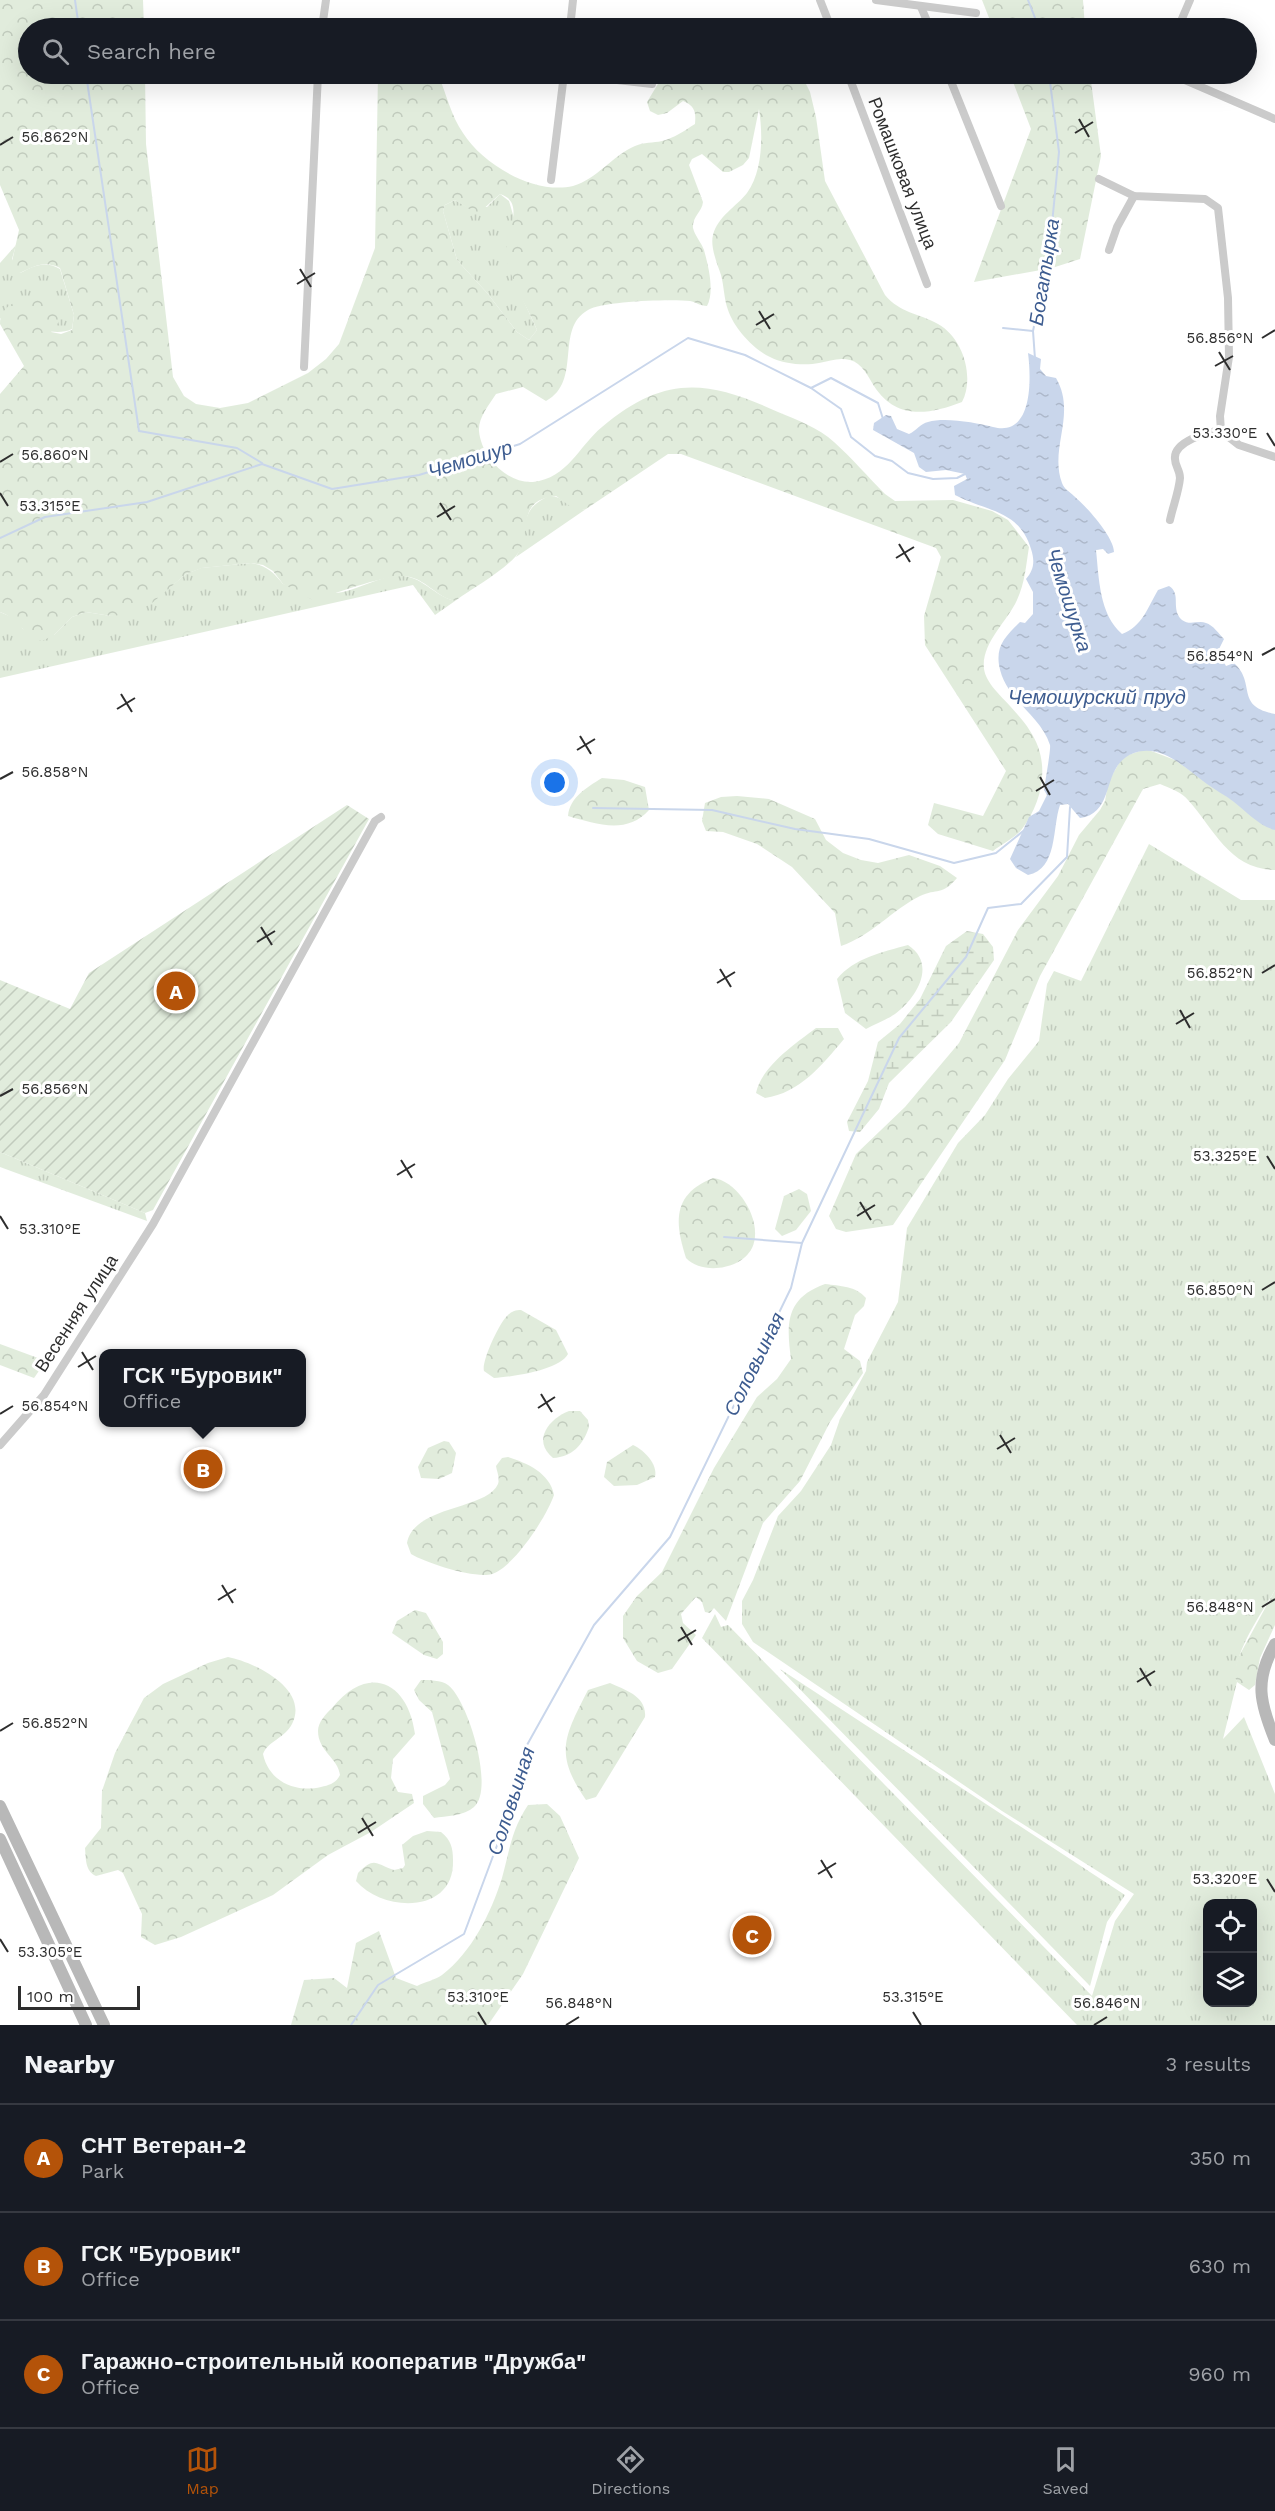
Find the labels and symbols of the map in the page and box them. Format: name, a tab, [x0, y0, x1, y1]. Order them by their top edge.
street label: Ромашковая улица	[864, 94, 942, 253]
text: 56.862°N	[22, 128, 88, 146]
water label: Богатырка	[1024, 217, 1064, 327]
text: 56.856°N	[1187, 329, 1253, 347]
text: 53.330°E	[1193, 424, 1257, 442]
water label: Чемошур	[425, 435, 515, 483]
text: 56.860°N	[21, 446, 89, 464]
text: 53.315°E	[19, 497, 81, 515]
water label: Чемошурка	[1041, 545, 1097, 655]
text: 56.854°N	[1187, 647, 1253, 665]
water label: Чемошурский пруд	[1008, 685, 1186, 709]
text: 56.858°N	[22, 763, 88, 781]
your location	[540, 768, 569, 797]
text: 56.852°N	[1187, 964, 1253, 982]
pin: A	[156, 968, 195, 1014]
text: 56.856°N	[22, 1080, 88, 1098]
text: 53.325°E	[1193, 1147, 1257, 1165]
text: 53.310°E	[19, 1220, 81, 1238]
street label: Весенняя улица	[30, 1249, 122, 1376]
text: 56.850°N	[1186, 1281, 1254, 1299]
water label: Соловьиная	[719, 1308, 790, 1420]
text: 56.854°N	[22, 1397, 88, 1415]
pin: B	[184, 1446, 222, 1492]
text: 56.848°N	[1186, 1598, 1254, 1616]
text: 56.852°N	[22, 1714, 88, 1732]
water label: Соловьиная	[482, 1744, 540, 1858]
text: 53.320°E	[1193, 1870, 1257, 1888]
pin: C	[732, 1912, 771, 1958]
text: 53.305°E	[18, 1943, 82, 1961]
scale bar	[18, 1983, 140, 2010]
text: 53.310°E	[447, 1988, 509, 2006]
text: 53.315°E	[882, 1988, 944, 2006]
text: 56.848°N	[545, 1994, 613, 2012]
text: 56.846°N	[1073, 1994, 1141, 2012]

